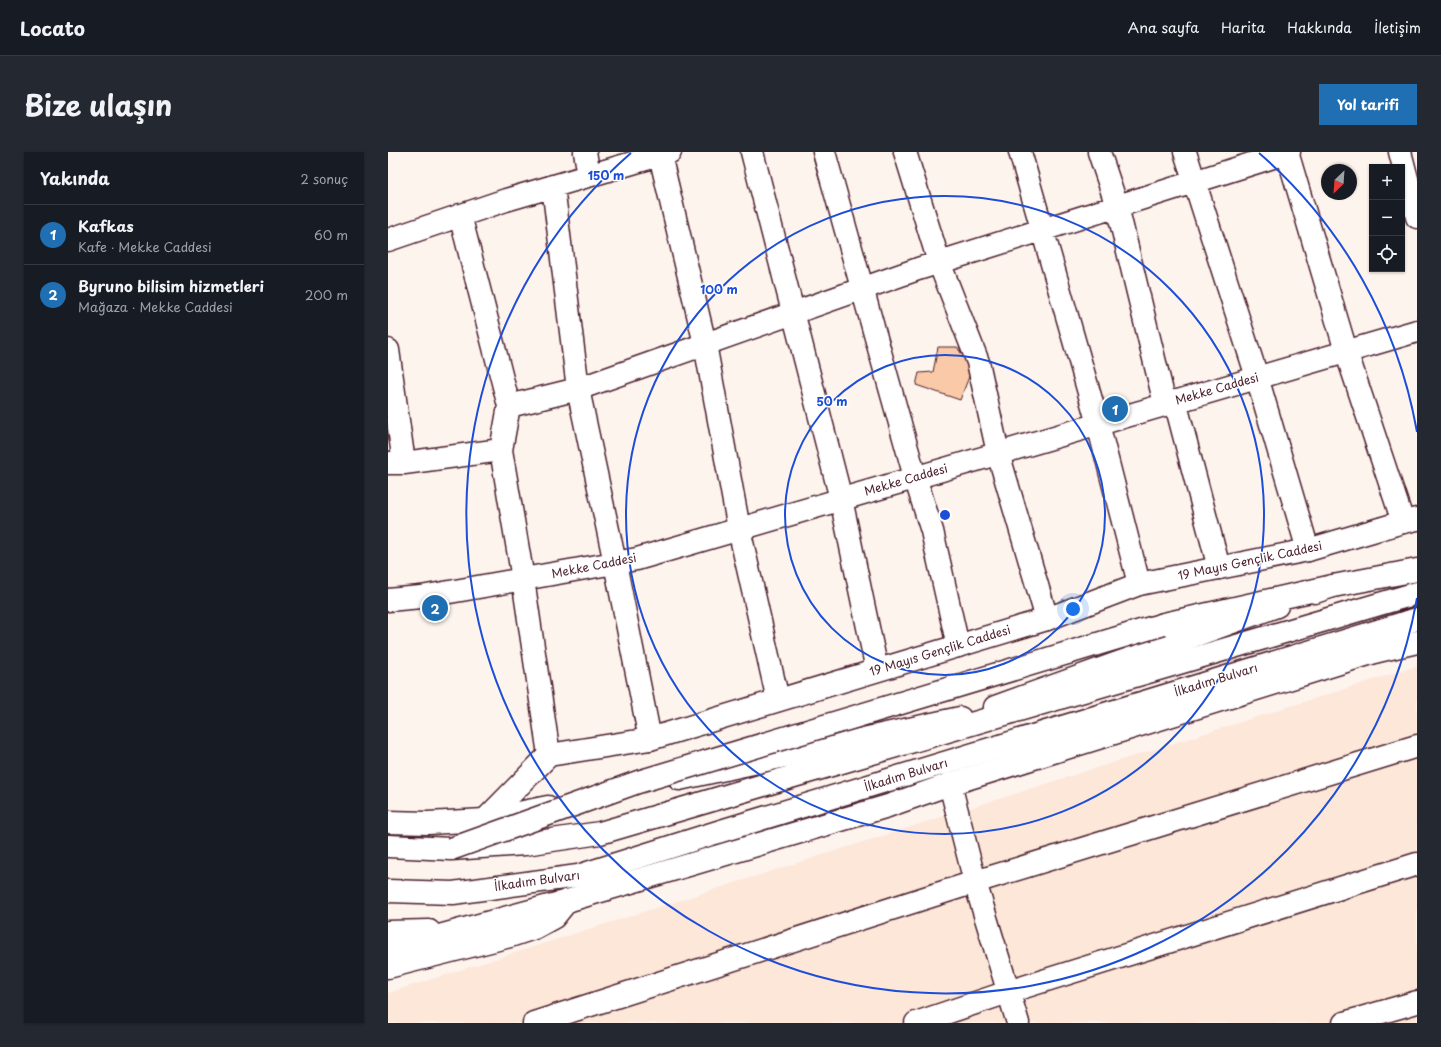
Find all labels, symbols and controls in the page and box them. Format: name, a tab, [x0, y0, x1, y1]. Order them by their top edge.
text: Locato	[20, 14, 85, 42]
text: Ana sayfa	[1128, 17, 1199, 38]
text: Harita	[1221, 17, 1265, 38]
text: Hakkında	[1287, 17, 1352, 38]
text: İletişim	[1374, 17, 1421, 38]
text: Bize ulaşın	[24, 83, 172, 126]
button: Yol tarifi	[1319, 84, 1417, 125]
north arrow	[1321, 164, 1357, 200]
map controls	[1369, 164, 1405, 272]
button: +	[1369, 164, 1405, 200]
text: Yakında	[40, 165, 110, 191]
text: 150 m	[588, 166, 624, 184]
text: 2 sonuç	[300, 169, 348, 188]
button: −	[1369, 200, 1405, 236]
text: Kafkas	[78, 214, 134, 237]
text: 1	[50, 225, 56, 244]
text: 60 m	[314, 225, 348, 244]
button: locate	[1369, 236, 1405, 272]
text: Kafe · Mekke Caddesi	[78, 237, 212, 256]
text: Byruno bilisim hizmetleri	[78, 274, 264, 297]
text: 100 m	[700, 280, 738, 298]
text: 2	[48, 285, 58, 304]
text: 200 m	[305, 285, 348, 304]
text: Mağaza · Mekke Caddesi	[78, 297, 233, 316]
street label: Mekke Caddesi	[1173, 367, 1261, 409]
text: 50 m	[816, 392, 848, 410]
pin: 1	[1102, 394, 1128, 424]
street label: Mekke Caddesi	[862, 458, 950, 500]
centre of rings	[938, 508, 952, 522]
street label: 19 Mayıs Gençlik Caddesi	[1176, 536, 1324, 584]
street label: Mekke Caddesi	[550, 548, 638, 582]
pin: 2	[422, 593, 448, 623]
your location	[1063, 599, 1083, 619]
street label: 19 Mayıs Gençlik Caddesi	[867, 620, 1013, 680]
street label: İlkadım Bulvarı	[1172, 658, 1260, 700]
street label: İlkadım Bulvarı	[862, 753, 950, 795]
street label: İlkadım Bulvarı	[493, 865, 581, 895]

